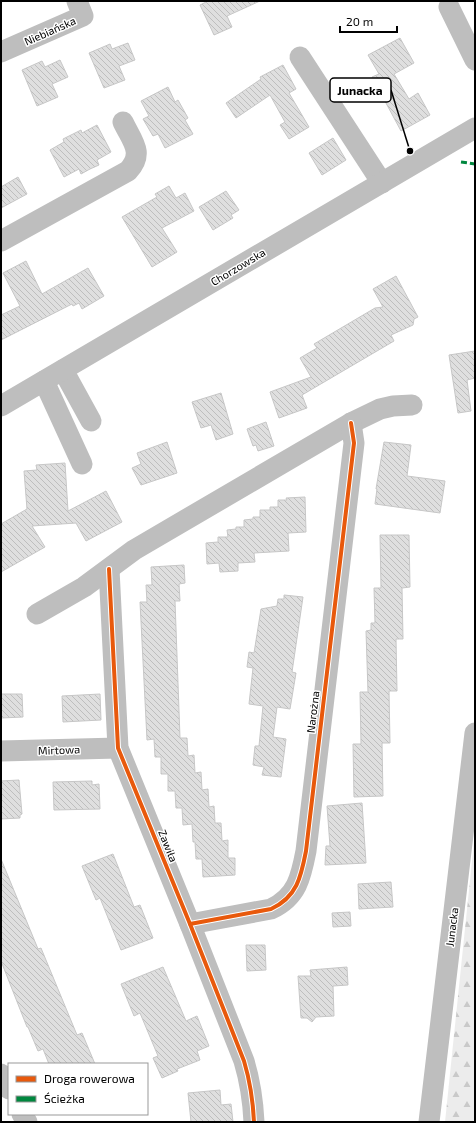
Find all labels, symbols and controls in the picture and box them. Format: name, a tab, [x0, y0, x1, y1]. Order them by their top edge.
scale bar	[340, 8, 397, 34]
street label: Niebiańska	[22, 13, 78, 48]
text: 20 m	[346, 14, 373, 28]
callout: Junacka	[330, 78, 391, 102]
text: Junacka	[337, 83, 383, 97]
street label: Chorzowska	[208, 245, 267, 288]
street label: Narożna	[303, 690, 322, 734]
street label: Mirtowa	[38, 742, 80, 757]
street label: Zawiła	[156, 828, 181, 864]
street label: Junacka	[443, 907, 460, 947]
legend	[8, 1063, 148, 1115]
text: Droga rowerowa	[44, 1071, 135, 1085]
text: Ścieżka	[44, 1091, 85, 1105]

